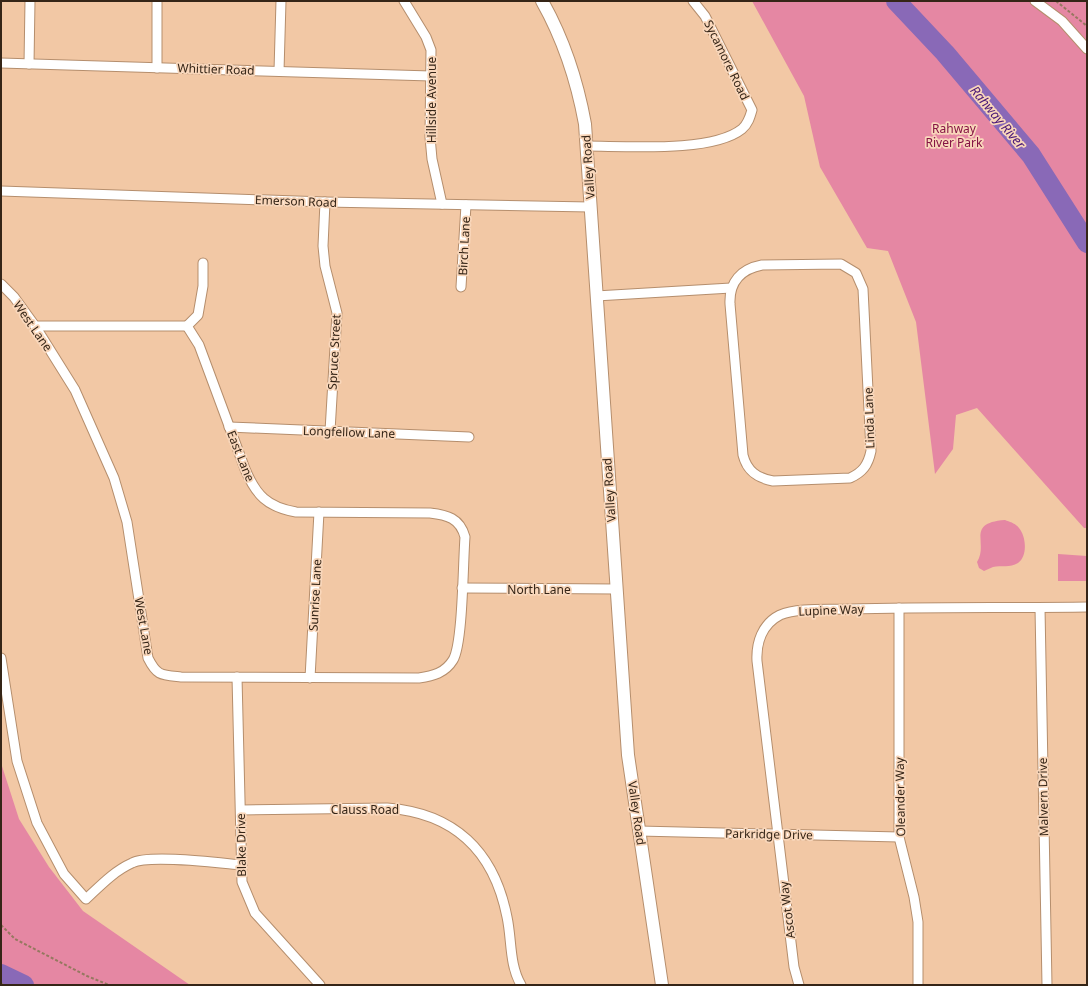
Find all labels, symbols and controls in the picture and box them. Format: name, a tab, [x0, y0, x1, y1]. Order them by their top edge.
street label: Sycamore Road	[700, 17, 754, 103]
street label: Hillside Avenue	[423, 57, 440, 143]
street label: Whittier Road	[177, 59, 255, 79]
water label: Rahway River	[966, 82, 1030, 153]
park label: Rahway River Park	[926, 120, 983, 151]
street label: Valley Road	[577, 134, 599, 200]
street label: Emerson Road	[255, 191, 337, 211]
street label: Birch Lane	[454, 216, 474, 276]
street label: West Lane	[9, 297, 57, 355]
street label: Spruce Street	[324, 313, 344, 390]
street label: Linda Lane	[859, 387, 879, 449]
street label: Longfellow Lane	[303, 422, 396, 442]
street label: East Lane	[223, 428, 259, 484]
street label: Valley Road	[598, 457, 620, 523]
street label: Sunrise Lane	[305, 558, 325, 632]
street label: North Lane	[507, 581, 571, 598]
street label: West Lane	[131, 596, 157, 656]
street label: Lupine Way	[798, 600, 865, 620]
street label: Oleander Way	[891, 756, 909, 837]
street label: Malvern Drive	[1034, 757, 1052, 837]
street label: Valley Road	[624, 780, 650, 846]
street label: Clauss Road	[331, 801, 399, 818]
street label: Blake Drive	[232, 813, 250, 877]
street label: Parkridge Drive	[725, 825, 813, 843]
street label: Ascot Way	[775, 879, 799, 940]

